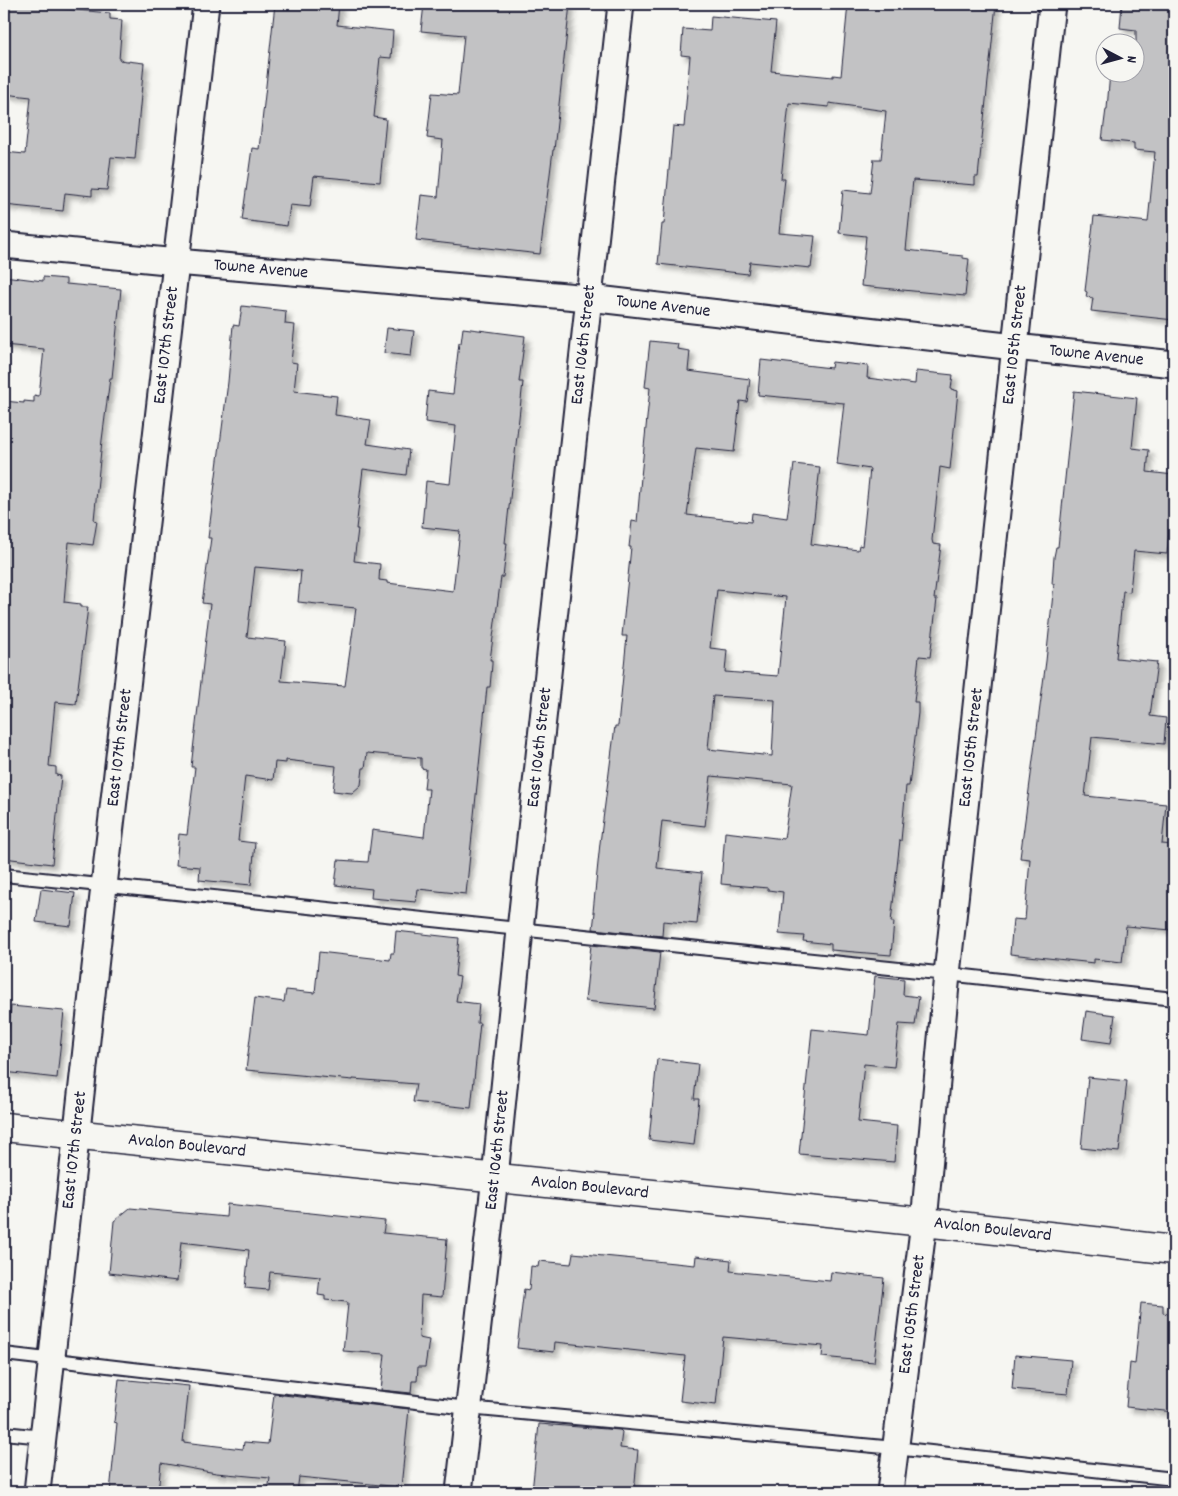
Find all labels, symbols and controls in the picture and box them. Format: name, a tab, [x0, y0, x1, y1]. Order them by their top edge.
north arrow	[1096, 32, 1146, 82]
text: N	[1121, 55, 1141, 64]
street label: Towne Avenue	[213, 253, 309, 286]
street label: East 106th Street	[565, 283, 603, 406]
street label: East 105th Street	[996, 284, 1034, 406]
street label: East 107th Street	[147, 285, 186, 406]
street label: Towne Avenue	[615, 289, 712, 324]
street label: Towne Avenue	[1048, 338, 1145, 373]
street label: East 106th Street	[521, 686, 559, 809]
street label: East 105th Street	[953, 686, 990, 808]
street label: East 107th Street	[101, 687, 139, 808]
street label: East 107th Street	[56, 1089, 94, 1210]
street label: East 106th Street	[479, 1089, 516, 1211]
street label: Avalon Boulevard	[127, 1127, 247, 1164]
street label: Avalon Boulevard	[530, 1169, 650, 1206]
street label: Avalon Boulevard	[933, 1211, 1053, 1249]
street label: East 105th Street	[892, 1253, 932, 1375]

